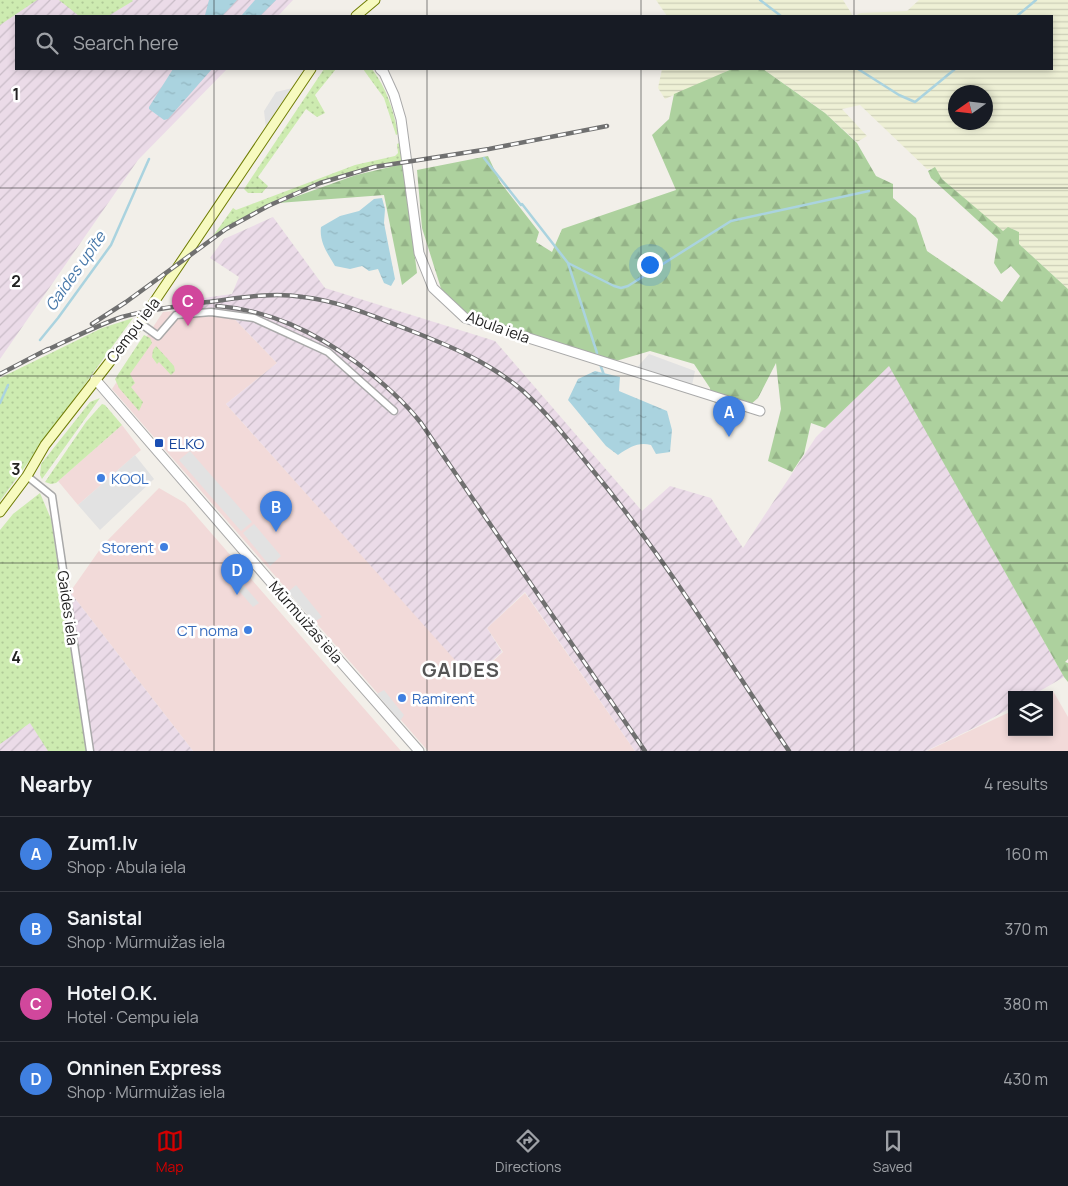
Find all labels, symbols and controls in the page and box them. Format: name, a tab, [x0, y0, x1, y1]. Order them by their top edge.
search box	[15, 15, 1053, 70]
icon: search	[33, 29, 61, 57]
text: Search here	[73, 30, 179, 56]
text: 1	[12, 83, 20, 105]
north arrow	[948, 85, 993, 130]
water label: Gaides upīte	[39, 225, 111, 315]
your location	[637, 252, 663, 278]
text: 2	[11, 270, 21, 292]
pin: C	[172, 285, 204, 326]
street label: Cempu iela	[101, 293, 165, 367]
street label: Abula iela	[463, 306, 533, 348]
pin: A	[713, 396, 745, 437]
place label: ELKO	[169, 433, 205, 454]
marker: ELKO	[153, 437, 165, 449]
text: 3	[11, 458, 21, 480]
place label: KOOL	[111, 468, 149, 489]
marker: KOOL	[95, 472, 107, 484]
pin: B	[260, 491, 292, 532]
place label: Storent	[101, 537, 154, 558]
marker: Storent	[158, 541, 170, 553]
pin: D	[221, 554, 253, 595]
street label: Gaides iela	[52, 569, 84, 647]
street label: Mūrmuižas iela	[264, 576, 348, 668]
place label: CT noma	[177, 620, 238, 641]
marker: CT noma	[242, 624, 254, 636]
text: 4	[11, 646, 21, 668]
district label: GAIDES	[422, 656, 500, 683]
place label: Ramirent	[412, 688, 475, 709]
map controls	[1008, 691, 1053, 736]
button: layers	[1008, 691, 1053, 736]
marker: Ramirent	[396, 692, 408, 704]
text: Nearby	[20, 770, 92, 798]
text: 4 results	[984, 773, 1048, 795]
text: Zum1.lv	[67, 830, 138, 856]
text: A	[31, 843, 41, 865]
text: 160 m	[1005, 843, 1048, 865]
text: Shop · Abula iela	[67, 856, 186, 878]
text: Sanistal	[67, 905, 142, 931]
text: B	[31, 918, 41, 940]
text: 370 m	[1005, 918, 1048, 940]
text: Shop · Mūrmuižas iela	[67, 931, 225, 953]
text: Hotel O.K.	[67, 980, 158, 1006]
text: C	[30, 993, 42, 1015]
text: 380 m	[1003, 993, 1048, 1015]
text: Hotel · Cempu iela	[67, 1006, 199, 1028]
text: Onninen Express	[67, 1055, 222, 1081]
text: D	[30, 1068, 42, 1090]
text: 430 m	[1003, 1068, 1048, 1090]
text: Shop · Mūrmuižas iela	[67, 1081, 225, 1103]
tab: Map	[156, 1127, 184, 1176]
tab: Directions	[495, 1127, 561, 1176]
tab: Saved	[873, 1127, 912, 1176]

